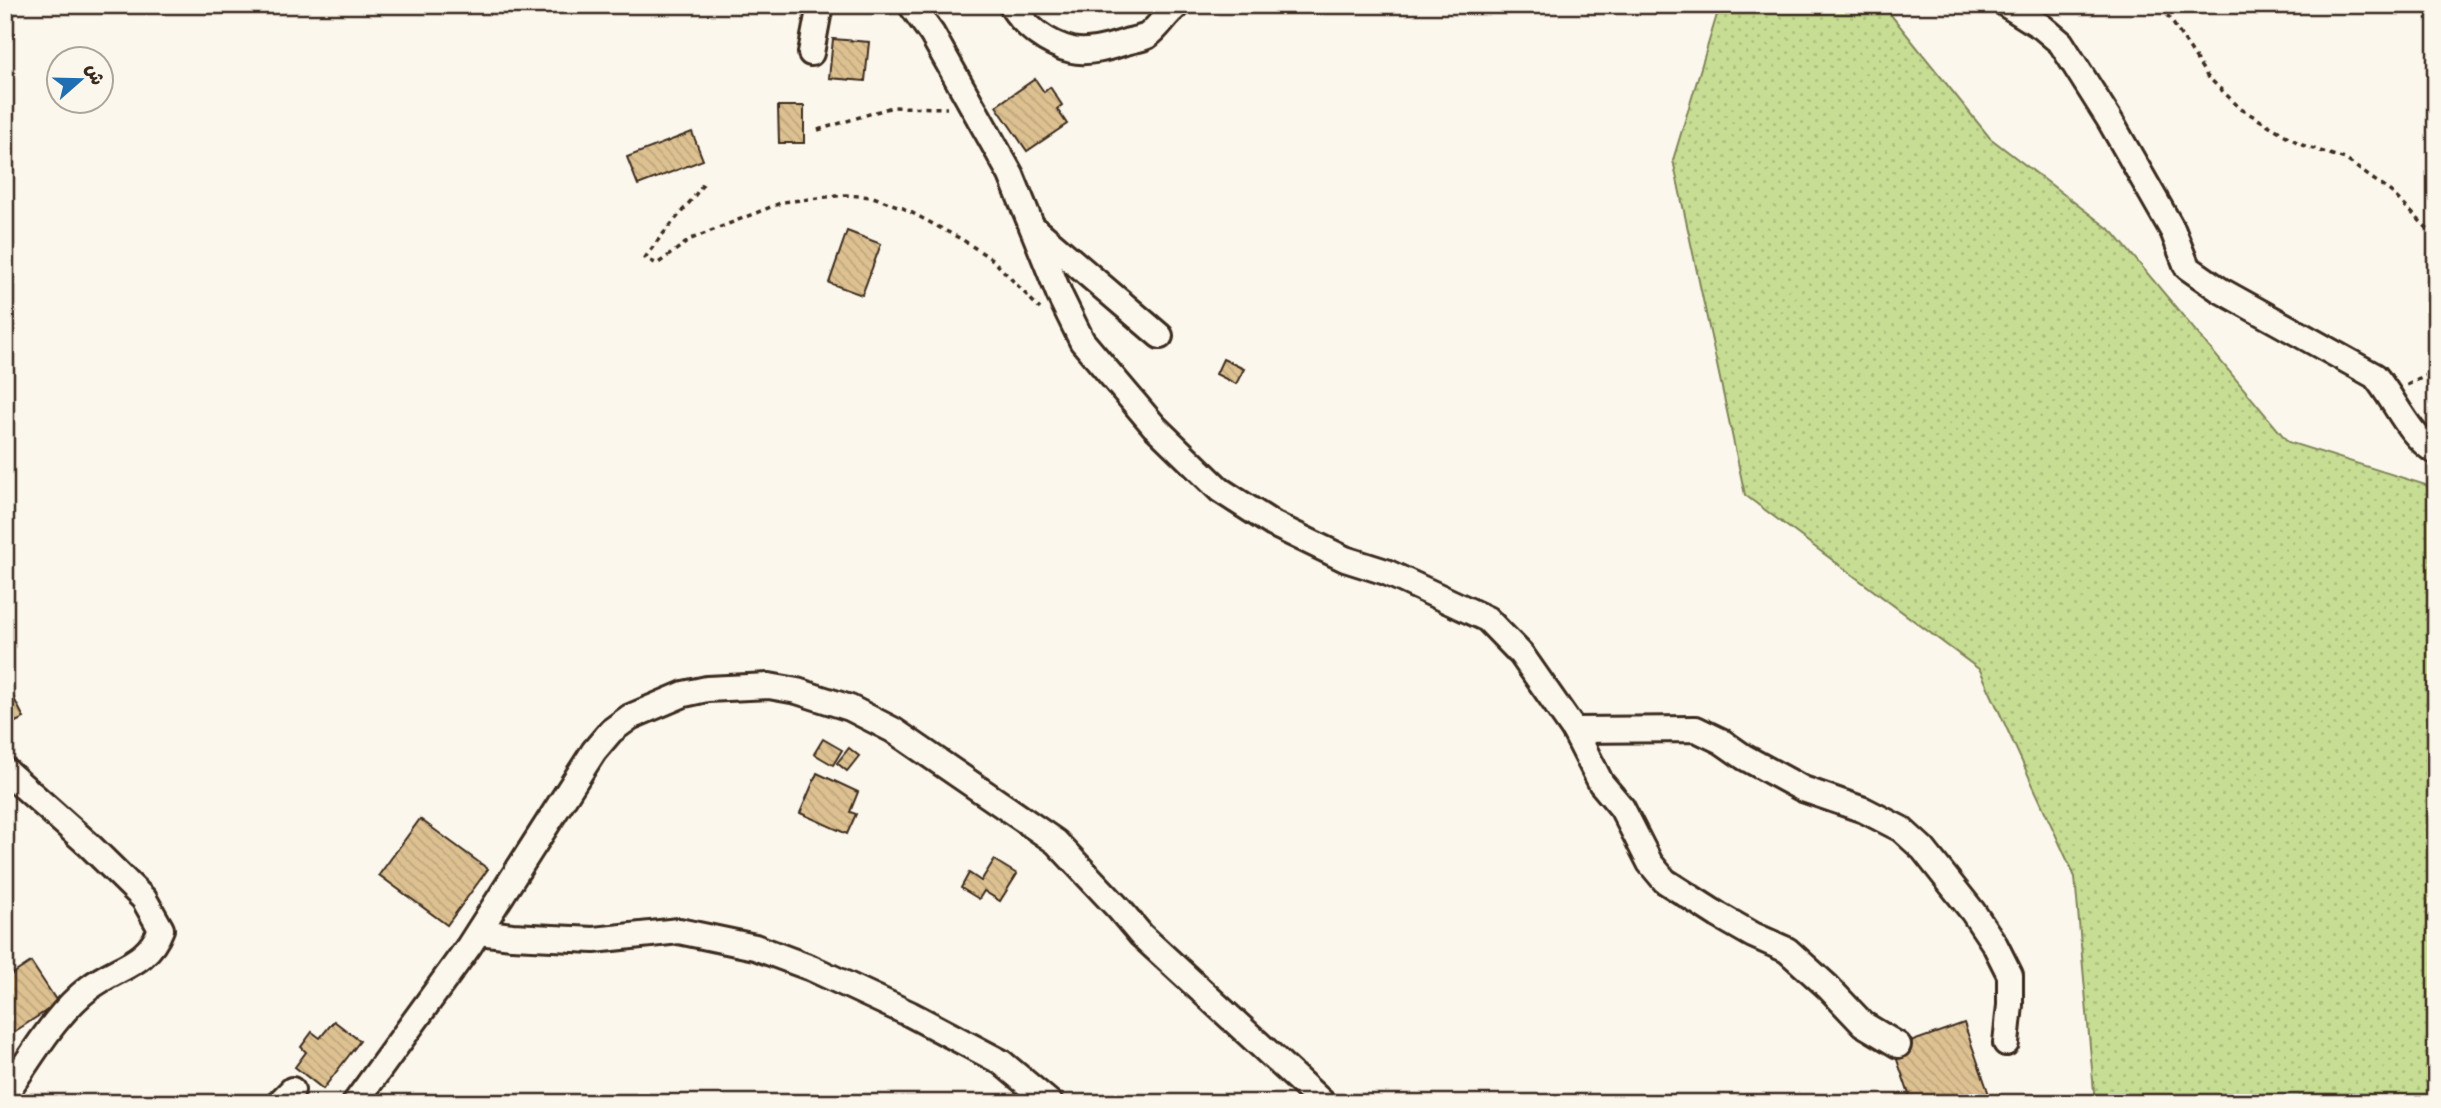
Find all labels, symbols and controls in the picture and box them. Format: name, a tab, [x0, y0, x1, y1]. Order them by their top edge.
north arrow	[46, 46, 116, 116]
text: ش	[81, 61, 109, 88]

